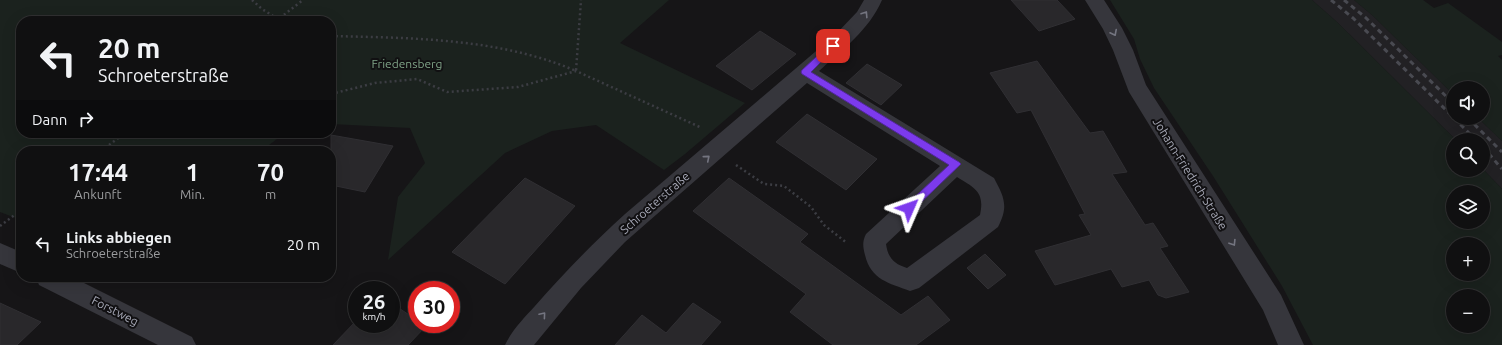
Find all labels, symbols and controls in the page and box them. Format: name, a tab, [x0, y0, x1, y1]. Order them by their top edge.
one-way arrow	[860, 11, 868, 18]
pin	[816, 29, 850, 63]
one-way arrow	[1110, 29, 1117, 36]
icon: left	[32, 32, 84, 84]
text: 20 m	[98, 32, 160, 63]
icon: arrive	[822, 35, 844, 57]
park label: Friedensberg	[372, 57, 442, 70]
text: Schroeterstraße	[98, 65, 229, 85]
map controls	[1446, 81, 1490, 333]
button: sound	[1446, 81, 1490, 125]
icon: right	[75, 108, 97, 130]
text: Dann	[32, 111, 67, 128]
street label: Johann-Friedrich-Straße	[1151, 115, 1230, 232]
button: search	[1446, 133, 1490, 177]
one-way arrow	[703, 156, 710, 163]
text: 17:44	[68, 159, 128, 186]
text: 1	[186, 159, 199, 186]
text: 70	[257, 159, 284, 186]
street label: Schroeterstraße	[617, 169, 692, 236]
button: layers	[1446, 185, 1490, 229]
text: Ankunft	[74, 187, 122, 201]
text: Min.	[180, 187, 205, 201]
text: m	[265, 187, 276, 201]
position arrow	[888, 187, 930, 229]
text: Links abbiegen	[66, 229, 171, 246]
icon: left	[32, 233, 54, 255]
text: 20 m	[287, 236, 320, 253]
button: +	[1446, 237, 1490, 281]
one-way arrow	[1229, 239, 1236, 246]
text: Schroeterstraße	[66, 246, 161, 260]
speed limit sign: 30	[408, 281, 460, 333]
button: −	[1446, 289, 1490, 333]
text: 26	[363, 290, 385, 313]
street label: Forstweg	[90, 293, 141, 328]
text: km/h	[362, 311, 386, 322]
one-way arrow	[538, 313, 545, 320]

